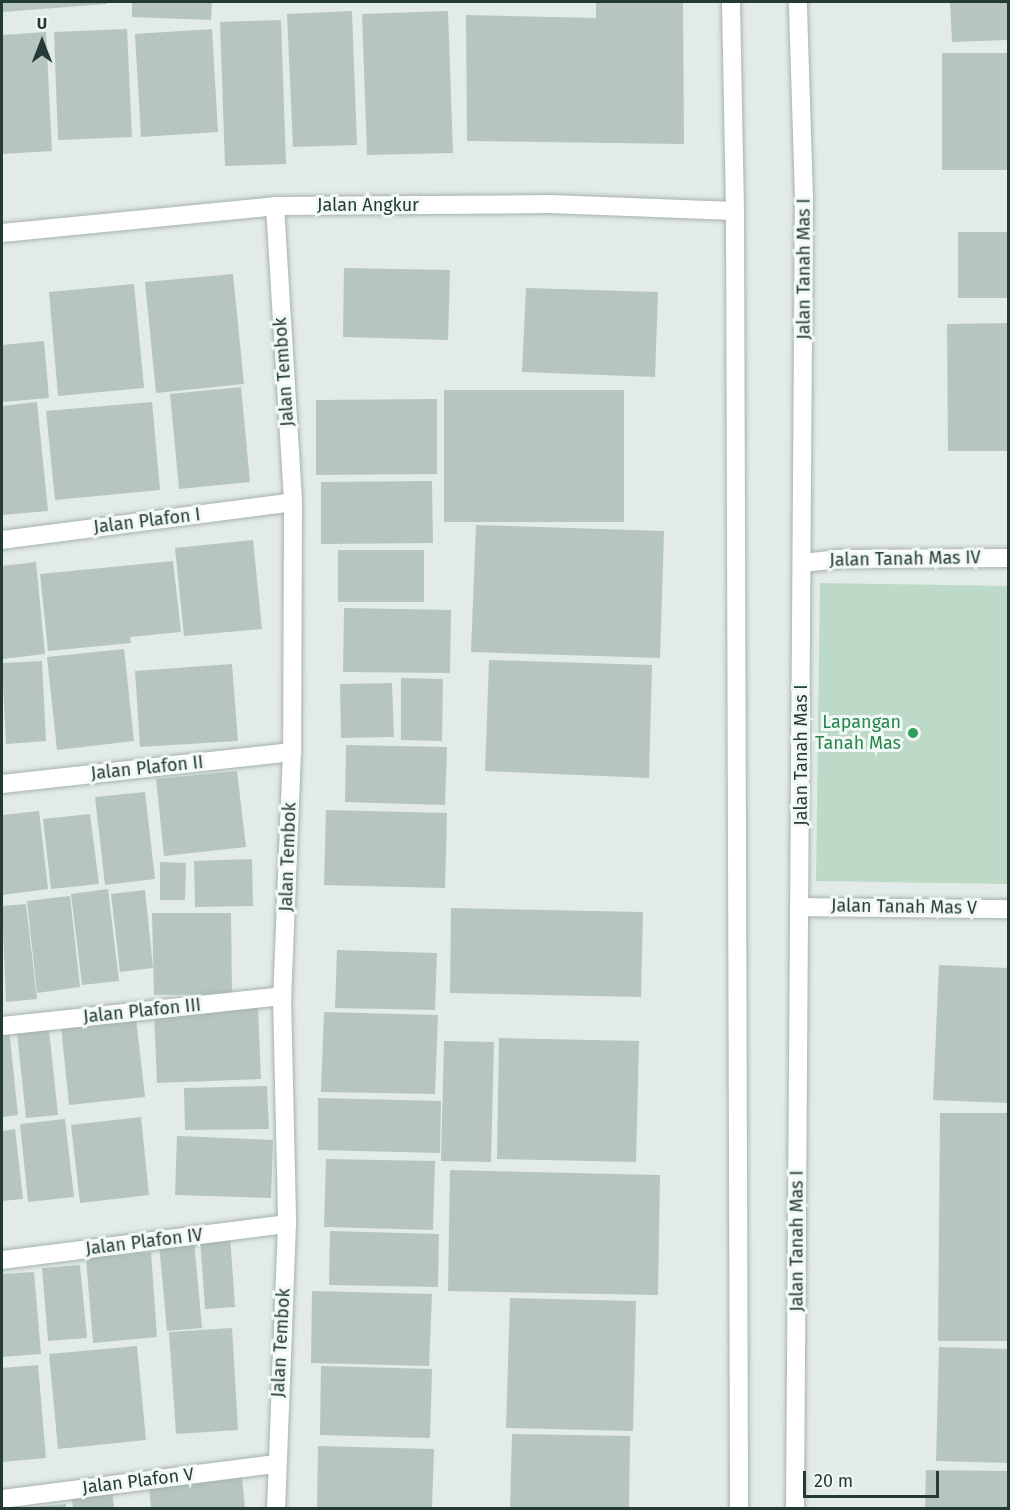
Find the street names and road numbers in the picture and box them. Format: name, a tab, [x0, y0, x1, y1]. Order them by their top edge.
street label: Jalan Angkur	[317, 194, 419, 216]
street label: Jalan Tanah Mas I	[793, 198, 815, 340]
street label: Jalan Tembok	[269, 317, 299, 427]
street label: Jalan Plafon I	[92, 504, 202, 538]
street label: Jalan Tanah Mas IV	[829, 547, 981, 571]
street label: Jalan Tanah Mas I	[790, 684, 812, 826]
street label: Jalan Plafon II	[90, 751, 204, 785]
street label: Jalan Tembok	[275, 802, 301, 912]
street label: Jalan Tanah Mas V	[831, 895, 977, 919]
street label: Jalan Plafon III	[82, 994, 202, 1028]
street label: Jalan Tanah Mas I	[786, 1170, 808, 1312]
street label: Jalan Plafon IV	[84, 1224, 204, 1260]
street label: Jalan Tembok	[267, 1288, 295, 1398]
street label: Jalan Plafon V	[81, 1463, 195, 1499]

